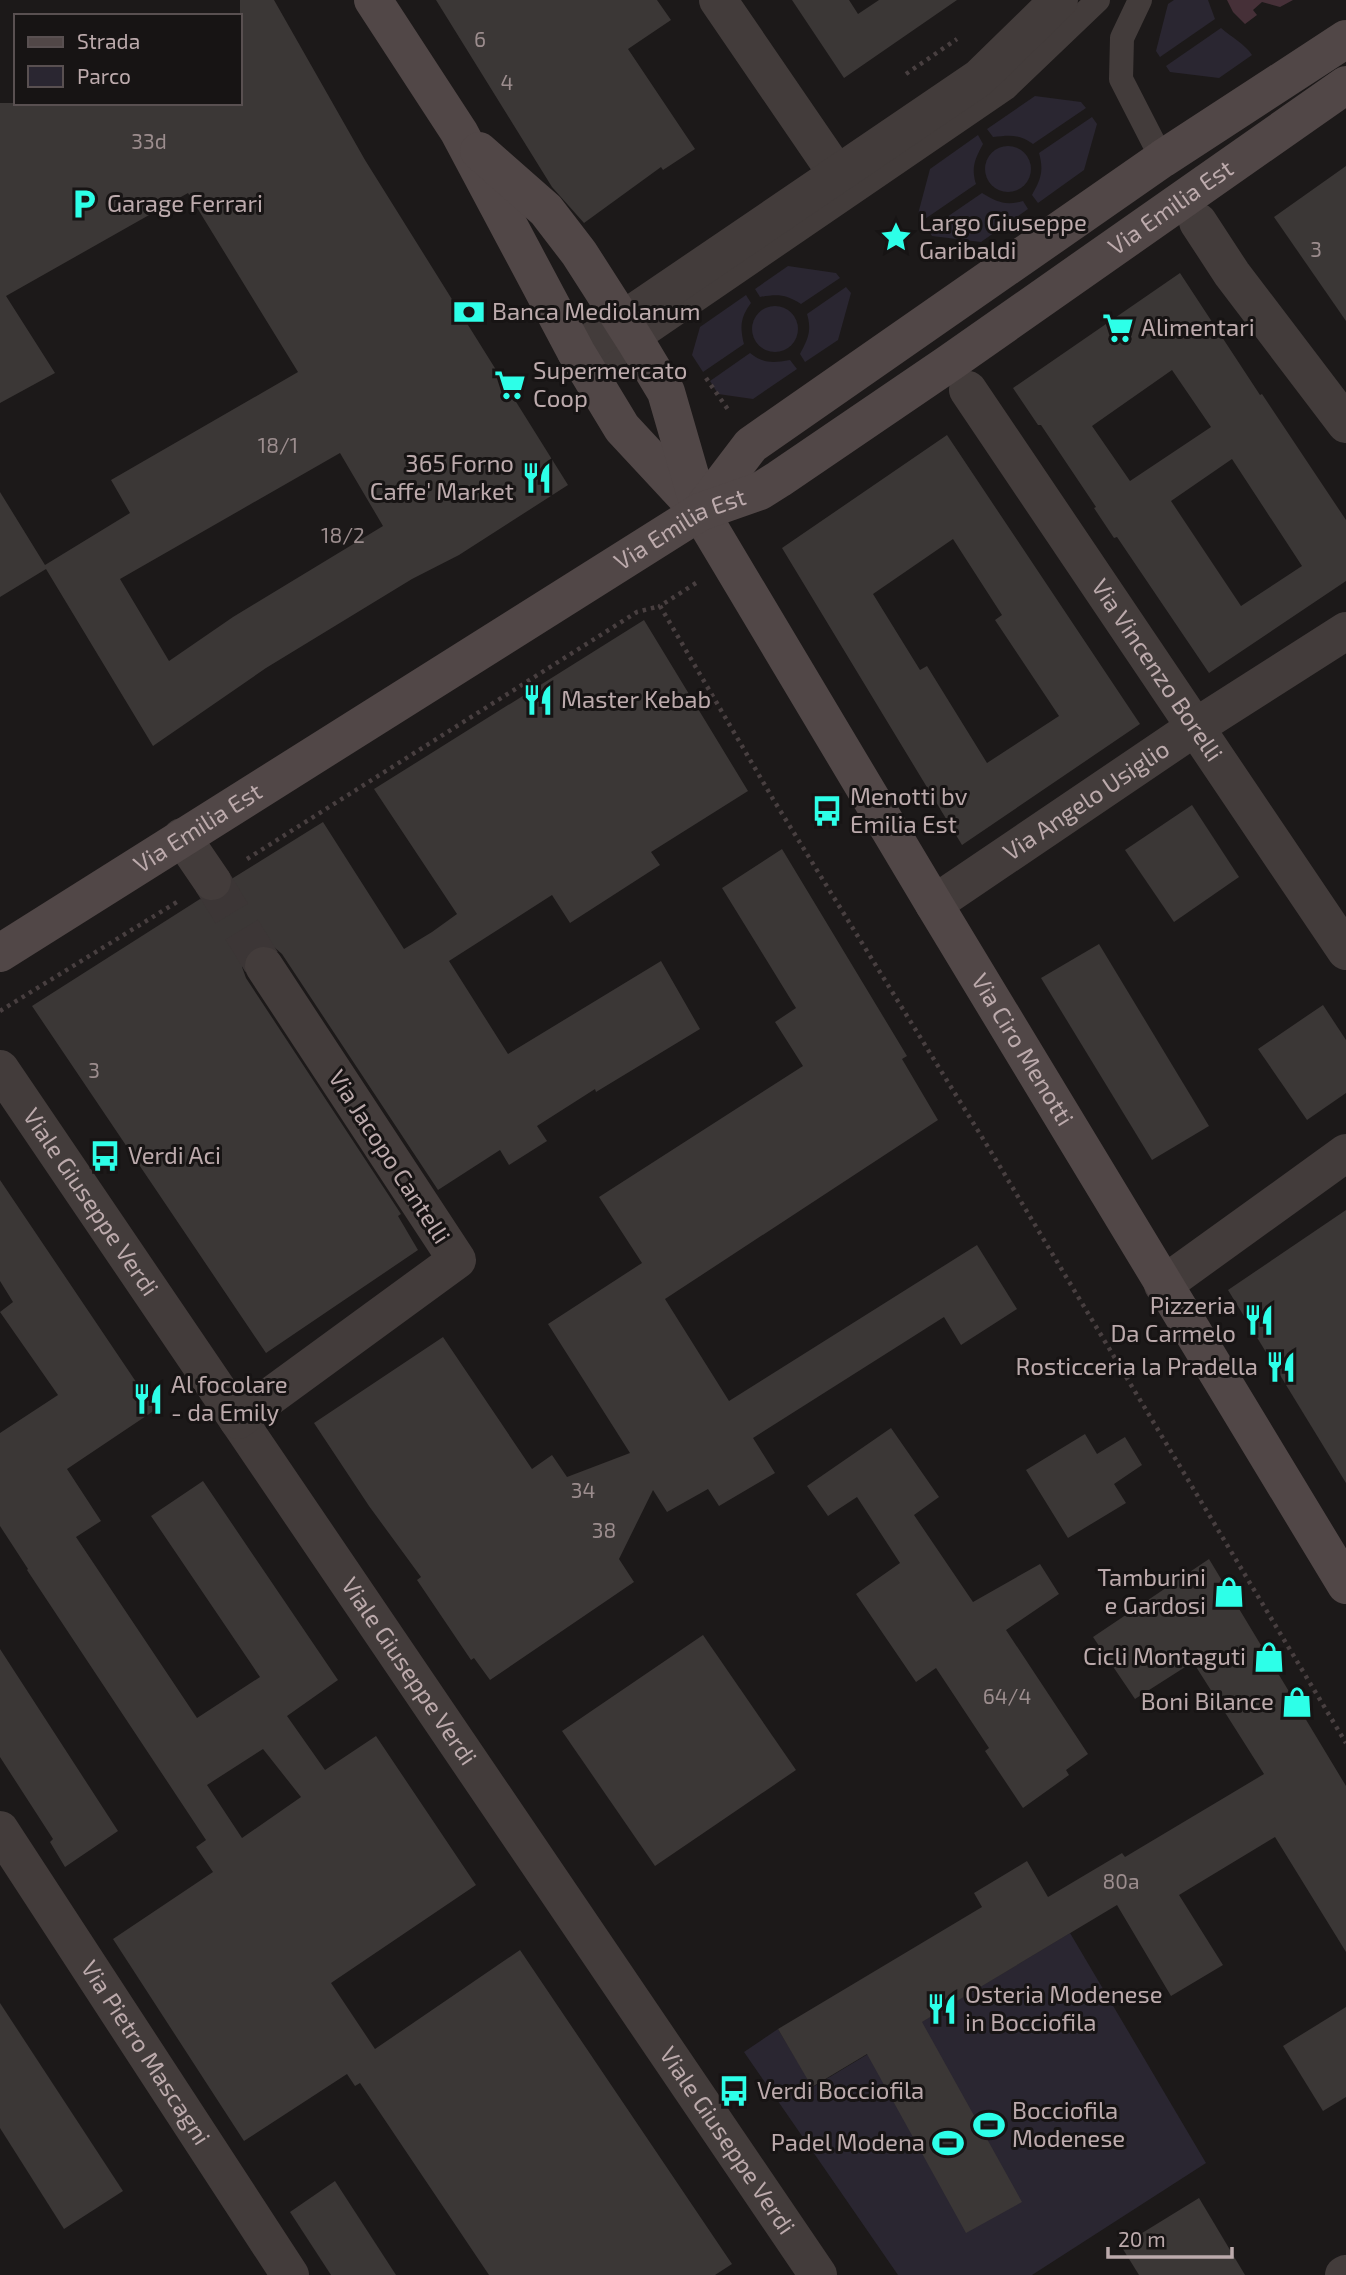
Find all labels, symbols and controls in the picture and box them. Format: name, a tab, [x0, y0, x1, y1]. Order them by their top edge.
legend	[14, 14, 242, 105]
house number: 6	[474, 26, 486, 51]
text: Strada	[77, 28, 140, 53]
text: Parco	[77, 63, 131, 88]
house number: 4	[501, 69, 513, 94]
house number: 33d	[131, 128, 167, 153]
street label: Via Emilia Est	[1102, 153, 1238, 260]
parking icon: Garage Ferrari	[67, 187, 101, 221]
place label: Garage Ferrari	[107, 188, 263, 217]
place label: Largo Giuseppe Garibaldi	[919, 207, 1087, 264]
place icon: Largo Giuseppe Garibaldi	[879, 220, 913, 254]
house number: 3	[1310, 236, 1322, 261]
bank icon: Banca Mediolanum	[452, 295, 486, 329]
place label: Banca Mediolanum	[492, 296, 701, 325]
supermarket icon: Alimentari	[1101, 311, 1135, 345]
place label: Alimentari	[1141, 312, 1255, 341]
place label: Supermercato Coop	[533, 355, 688, 412]
supermarket icon: Supermercato Coop	[493, 368, 527, 402]
house number: 18/1	[258, 432, 298, 457]
place label: 365 Forno Caffe' Market	[370, 448, 514, 505]
restaurant icon: 365 Forno Caffe' Market	[520, 461, 554, 495]
street label: Via Emilia Est	[608, 481, 749, 575]
house number: 18/2	[321, 522, 365, 547]
street label: Via Vincenzo Borelli	[1086, 573, 1230, 766]
restaurant icon: Master Kebab	[521, 683, 555, 717]
place label: Master Kebab	[561, 684, 711, 713]
street label: Via Angelo Usiglio	[997, 733, 1174, 866]
street label: Via Emilia Est	[128, 776, 267, 878]
place label: Menotti bv Emilia Est	[850, 781, 968, 838]
bus stop icon: Menotti bv Emilia Est	[810, 794, 844, 828]
street label: Via Ciro Menotti	[966, 967, 1081, 1130]
house number: 3	[88, 1057, 100, 1082]
street label: Via Jacopo Cantelli	[323, 1064, 457, 1248]
street label: Viale Giuseppe Verdi	[18, 1102, 165, 1301]
bus stop icon: Verdi Aci	[88, 1139, 122, 1173]
place label: Verdi Aci	[128, 1140, 221, 1169]
place label: Pizzeria Da Carmelo	[1110, 1290, 1236, 1347]
restaurant icon: Pizzeria Da Carmelo	[1242, 1303, 1276, 1337]
restaurant icon: Rosticceria la Pradella	[1264, 1350, 1298, 1384]
place label: Rosticceria la Pradella	[1016, 1351, 1258, 1380]
place label: Al focolare - da Emily	[171, 1369, 288, 1426]
restaurant icon: Al focolare - da Emily	[131, 1382, 165, 1416]
house number: 34	[571, 1477, 595, 1502]
house number: 38	[592, 1517, 616, 1542]
place label: Tamburini e Gardosi	[1097, 1562, 1206, 1619]
street label: Viale Giuseppe Verdi	[336, 1571, 484, 1770]
shop icon: Tamburini e Gardosi	[1212, 1575, 1246, 1609]
shop icon: Cicli Montaguti	[1252, 1640, 1286, 1674]
place label: Cicli Montaguti	[1083, 1641, 1246, 1670]
house number: 64/4	[983, 1683, 1031, 1708]
shop icon: Boni Bilance	[1280, 1685, 1314, 1719]
place label: Boni Bilance	[1141, 1686, 1274, 1715]
house number: 80a	[1103, 1868, 1139, 1893]
street label: Via Pietro Mascagni	[76, 1954, 217, 2150]
place label: Osteria Modenese in Bocciofila	[965, 1979, 1163, 2036]
restaurant icon: Osteria Modenese in Bocciofila	[925, 1992, 959, 2026]
street label: Viale Giuseppe Verdi	[654, 2041, 802, 2239]
bus stop icon: Verdi Bocciofila	[717, 2074, 751, 2108]
place label: Verdi Bocciofila	[757, 2075, 924, 2104]
place label: Bocciofila Modenese	[1012, 2095, 1125, 2152]
sports icon: Bocciofila Modenese	[972, 2108, 1006, 2142]
sports icon: Padel Modena	[931, 2126, 965, 2160]
place label: Padel Modena	[771, 2127, 925, 2156]
scale bar	[1108, 2216, 1232, 2260]
text: 20 m	[1118, 2226, 1166, 2251]

